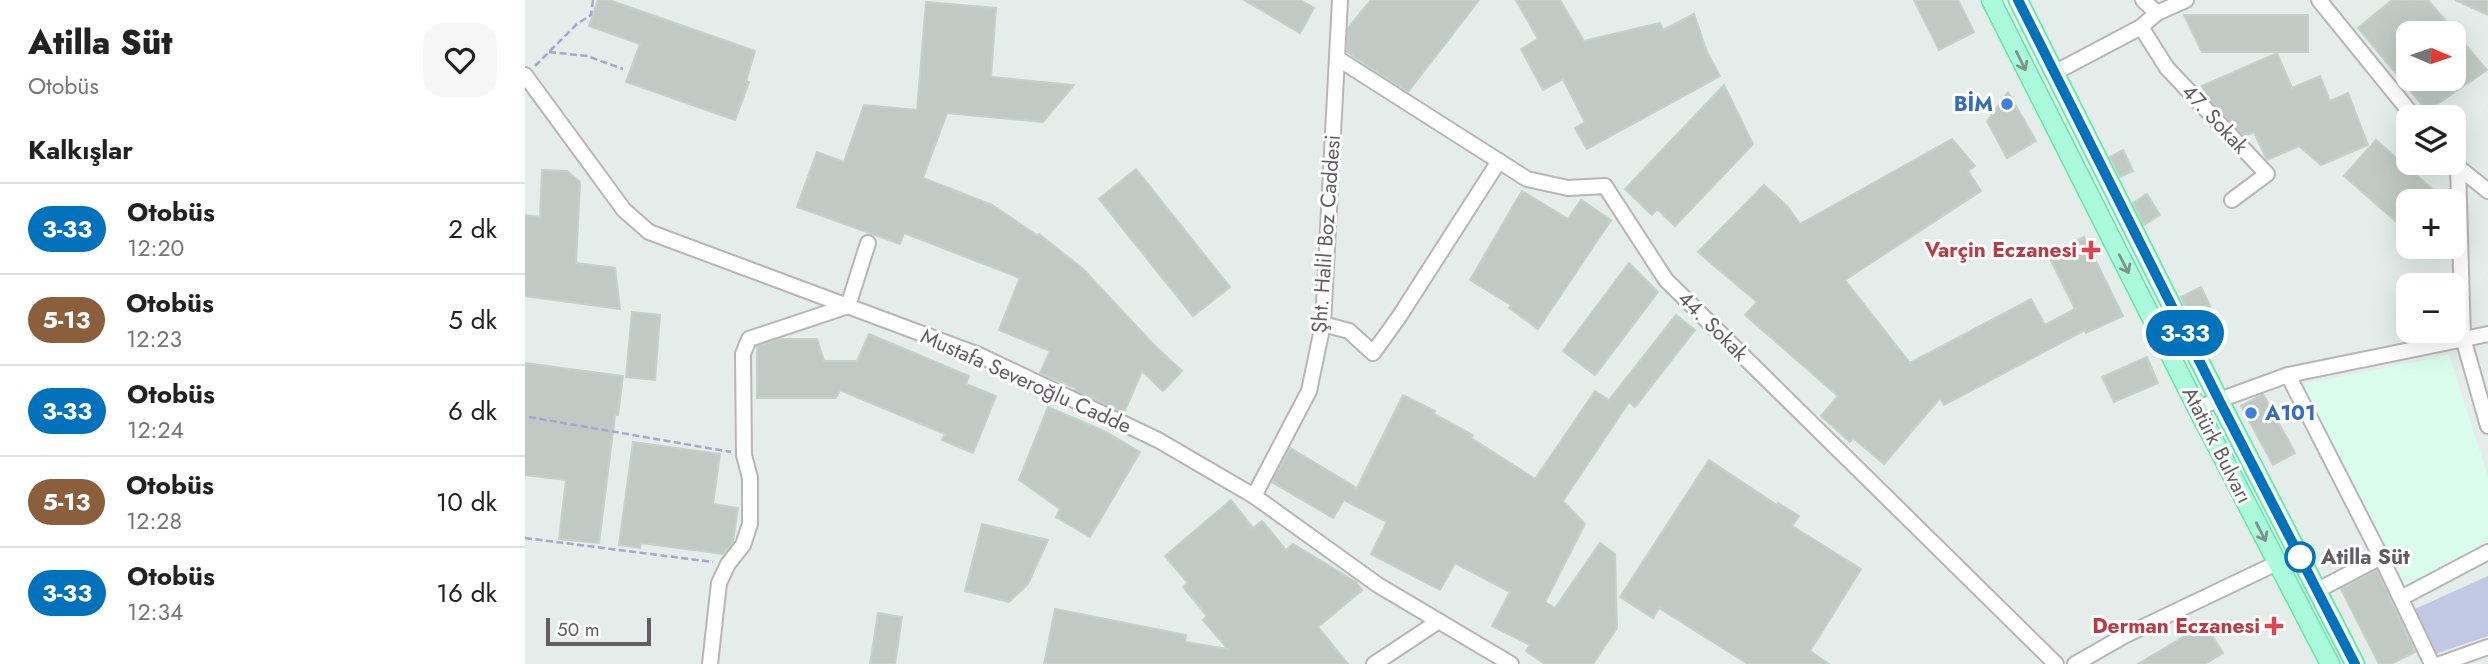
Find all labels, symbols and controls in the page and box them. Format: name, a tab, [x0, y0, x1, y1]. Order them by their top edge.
text: Atilla Süt	[28, 19, 172, 66]
north arrow	[2396, 21, 2466, 91]
map controls	[2396, 21, 2466, 343]
button: heart	[423, 23, 497, 97]
one-way arrow	[2015, 50, 2029, 71]
text: Otobüs	[28, 69, 99, 103]
street label: 47. Sokak	[2175, 78, 2256, 161]
place label: BİM	[1954, 89, 1993, 119]
marker: BİM	[1999, 96, 2015, 112]
button: layers	[2396, 105, 2466, 175]
text: Kalkışlar	[28, 131, 133, 169]
street label: Şht. Halil Boz Caddesi	[1304, 134, 1348, 334]
button: +	[2396, 189, 2466, 259]
text: Otobüs	[127, 193, 215, 231]
text: 2 dk	[448, 210, 497, 248]
text: 3-33	[42, 211, 92, 246]
text: 12:20	[127, 231, 184, 265]
place label: Varçin Eczanesi	[1924, 235, 2077, 265]
marker: Varçin Eczanesi	[2083, 242, 2099, 258]
one-way arrow	[2118, 253, 2132, 274]
button: −	[2396, 273, 2466, 343]
text: Otobüs	[126, 284, 214, 322]
street label: 44. Sokak	[1671, 284, 1755, 368]
text: 5 dk	[448, 301, 497, 339]
text: 5-13	[43, 302, 90, 337]
line badge: 3-33	[2136, 310, 2234, 356]
text: 3-33	[2160, 315, 2210, 350]
street label: Mustafa Severoğlu Cadde	[916, 321, 1136, 441]
text: 12:23	[126, 322, 182, 356]
text: Otobüs	[127, 375, 215, 413]
street label: Atatürk Bulvarı	[2175, 381, 2259, 509]
text: 6 dk	[448, 392, 497, 430]
text: 3-33	[42, 393, 92, 428]
place label: A101	[2264, 398, 2316, 428]
marker: A101	[2243, 405, 2259, 421]
text: 12:24	[127, 413, 184, 447]
text: Otobüs	[126, 466, 214, 504]
text: 10 dk	[436, 483, 497, 521]
text: 5-13	[43, 484, 90, 519]
text: 12:28	[126, 504, 182, 538]
one-way arrow	[2255, 521, 2269, 542]
marker: Atilla Süt	[2285, 542, 2315, 572]
place label: Atilla Süt	[2320, 542, 2410, 572]
text: Otobüs	[127, 557, 215, 595]
text: 16 dk	[436, 574, 497, 612]
text: 3-33	[42, 575, 92, 610]
text: 12:34	[127, 595, 183, 629]
place label: Derman Eczanesi	[2092, 611, 2260, 641]
scale bar	[546, 615, 651, 647]
text: 50 m	[557, 616, 600, 643]
marker: Derman Eczanesi	[2266, 618, 2282, 634]

